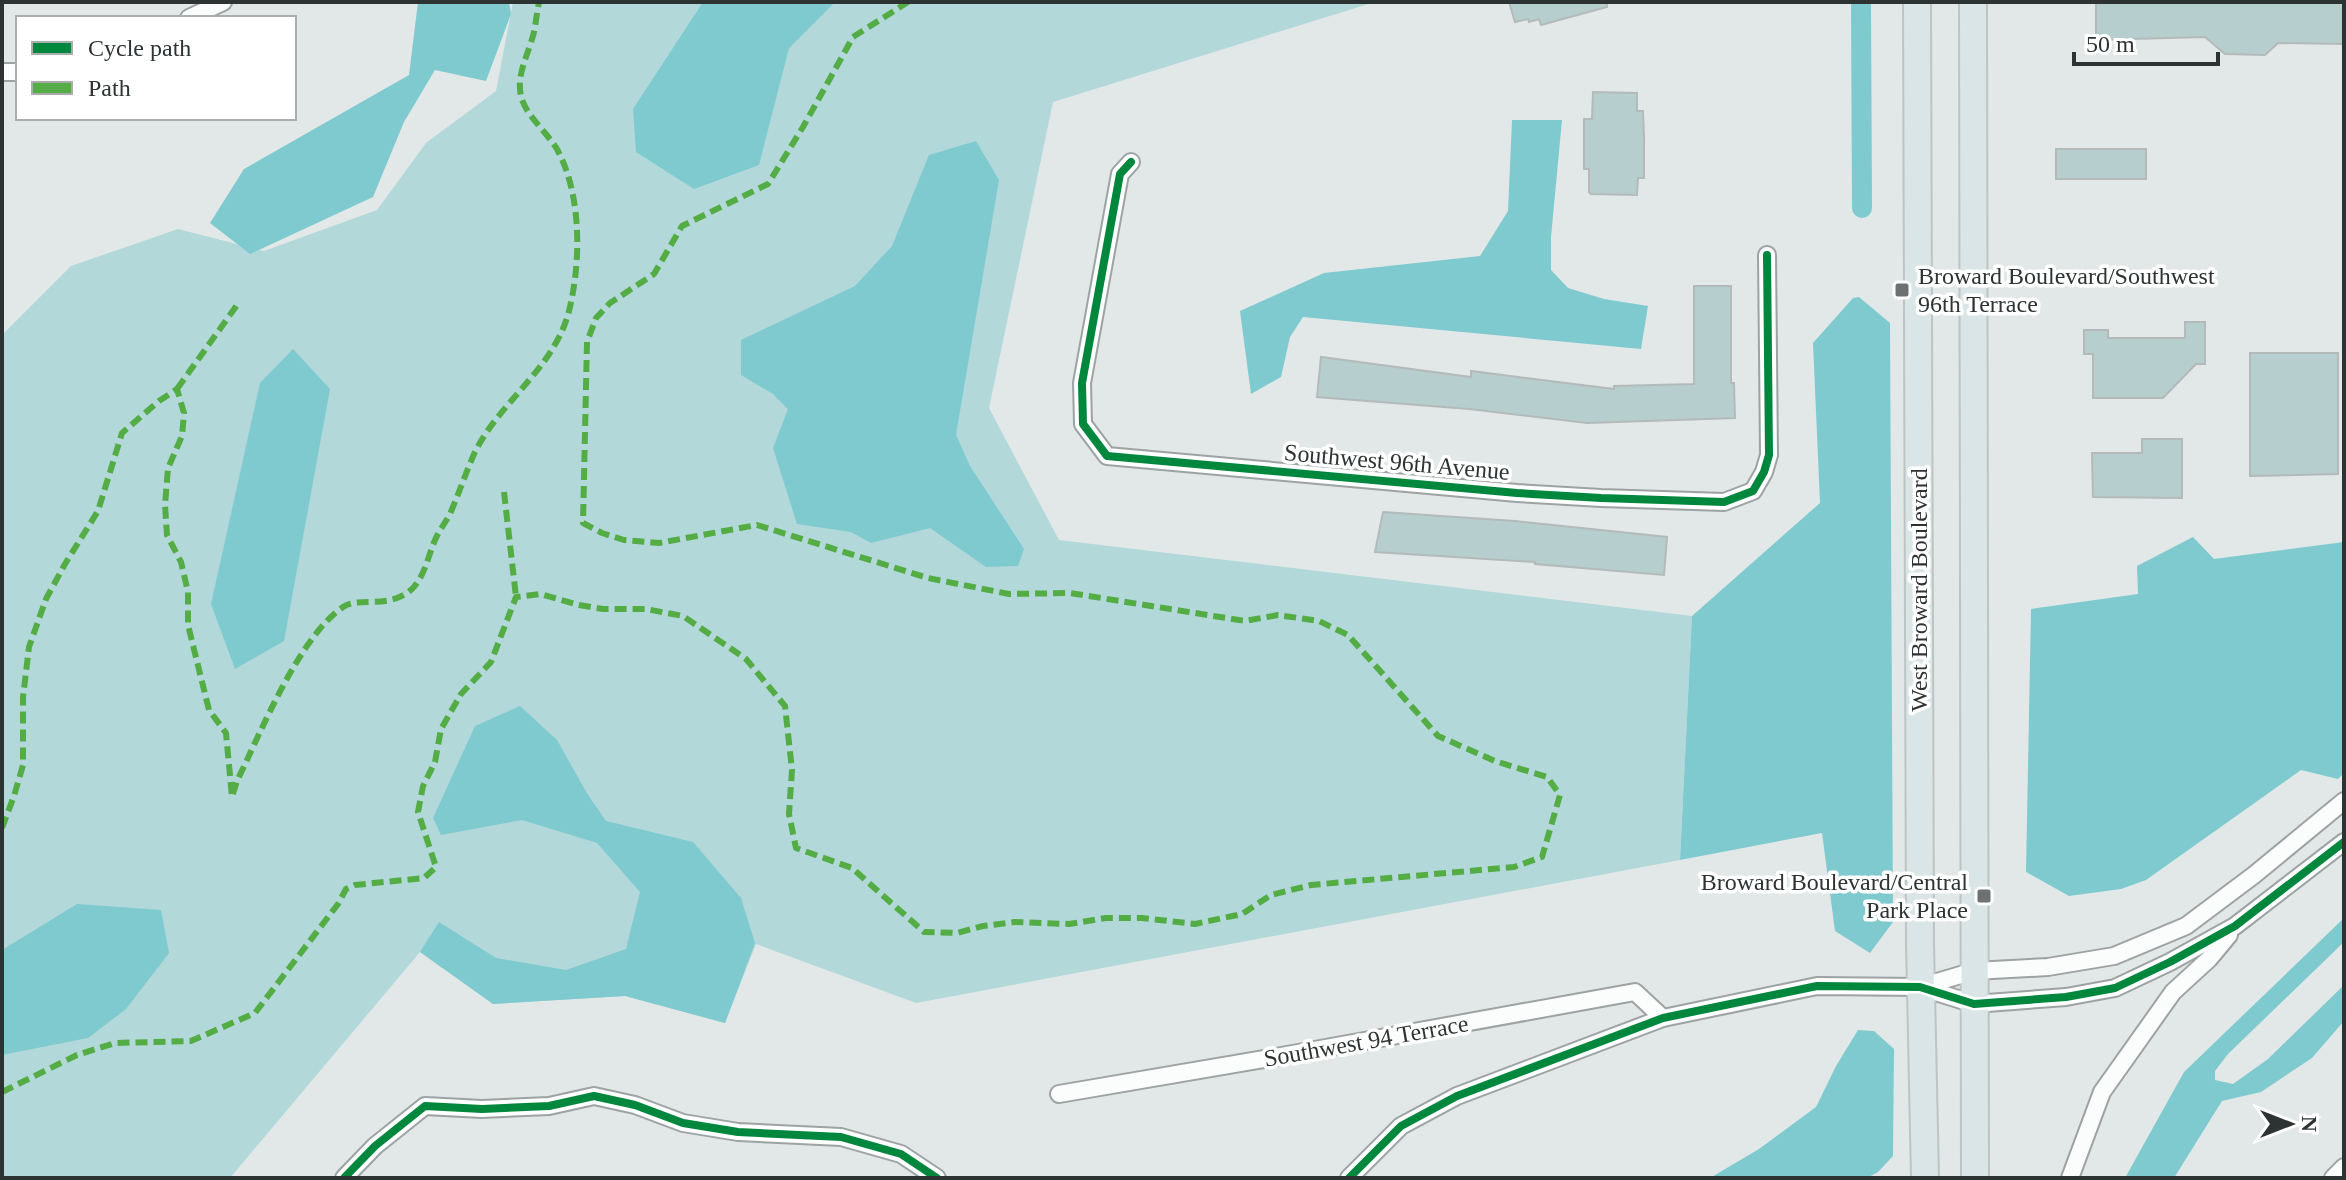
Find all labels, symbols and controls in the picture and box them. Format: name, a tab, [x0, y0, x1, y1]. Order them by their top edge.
legend	[16, 16, 296, 120]
scale bar	[2074, 16, 2218, 66]
text: 50 m	[2086, 31, 2135, 57]
text: Cycle path	[88, 35, 191, 61]
text: Path	[88, 75, 131, 101]
place label: Broward Boulevard/Southwest 96th Terrace	[1918, 263, 2215, 317]
marker: Broward Boulevard/Southwest 96th Terrace	[1893, 281, 1911, 299]
street label: Southwest 96th Avenue	[1283, 439, 1511, 485]
street label: West Broward Boulevard	[1906, 468, 1932, 712]
place label: Broward Boulevard/Central Park Place	[1701, 869, 1968, 923]
marker: Broward Boulevard/Central Park Place	[1975, 887, 1993, 905]
street label: Southwest 94 Terrace	[1262, 1010, 1470, 1072]
north arrow	[2250, 1084, 2330, 1164]
text: N	[2297, 1116, 2322, 1132]

